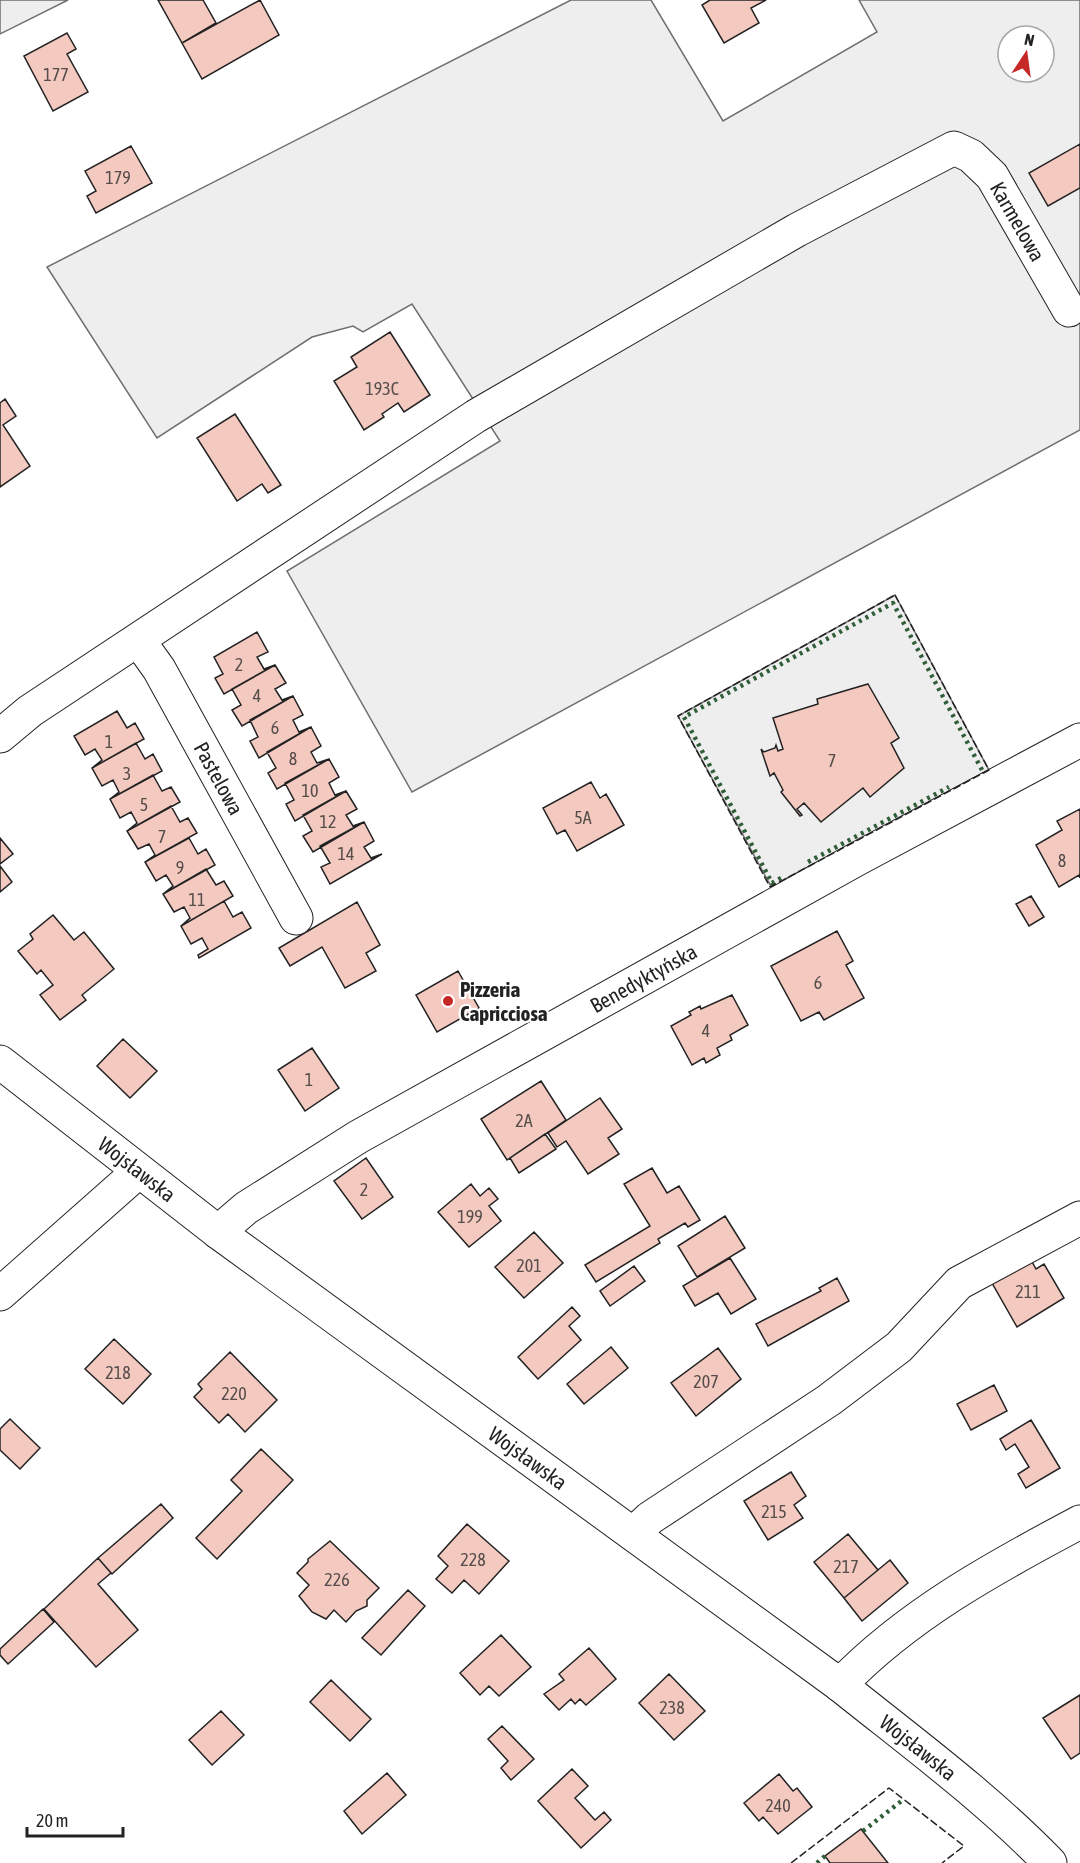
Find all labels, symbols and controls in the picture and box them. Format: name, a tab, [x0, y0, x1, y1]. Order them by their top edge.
north arrow	[996, 24, 1056, 84]
text: N	[1023, 30, 1036, 49]
house number: 177	[43, 64, 69, 85]
house number: 179	[105, 167, 131, 188]
street label: Karmelowa	[986, 177, 1050, 265]
house number: 193C	[365, 378, 399, 399]
house number: 2	[235, 654, 243, 675]
house number: 4	[253, 685, 261, 706]
house number: 6	[271, 717, 279, 738]
house number: 1	[105, 731, 113, 752]
street label: Pastelowa	[189, 738, 249, 819]
house number: 8	[289, 748, 297, 769]
house number: 7	[828, 750, 836, 771]
house number: 3	[123, 763, 131, 784]
house number: 10	[302, 780, 318, 801]
house number: 5	[140, 794, 148, 815]
house number: 5A	[574, 807, 592, 828]
house number: 12	[320, 811, 336, 832]
house number: 7	[158, 826, 166, 847]
house number: 14	[338, 843, 354, 864]
house number: 8	[1058, 850, 1066, 871]
house number: 9	[176, 857, 184, 878]
house number: 11	[189, 889, 205, 910]
street label: Benedyktyńska	[586, 939, 701, 1017]
house number: 6	[814, 972, 822, 993]
place label: Pizzeria Capricciosa	[460, 977, 548, 1025]
marker: Pizzeria Capricciosa	[441, 994, 455, 1008]
house number: 4	[702, 1020, 710, 1041]
house number: 1	[305, 1069, 313, 1090]
house number: 2A	[515, 1110, 533, 1131]
street label: Wojsławska	[94, 1132, 181, 1206]
house number: 2	[360, 1179, 368, 1200]
house number: 199	[457, 1206, 483, 1227]
house number: 201	[516, 1255, 542, 1276]
house number: 211	[1015, 1281, 1041, 1302]
house number: 218	[105, 1362, 131, 1383]
house number: 207	[693, 1371, 719, 1392]
house number: 220	[221, 1383, 247, 1404]
street label: Wojsławska	[484, 1421, 572, 1494]
house number: 215	[761, 1501, 787, 1522]
house number: 228	[460, 1549, 486, 1570]
house number: 217	[833, 1556, 859, 1577]
house number: 226	[324, 1569, 350, 1590]
house number: 238	[659, 1697, 685, 1718]
street label: Wojsławska	[875, 1709, 961, 1785]
house number: 240	[765, 1795, 791, 1816]
scale bar	[27, 1800, 123, 1838]
text: 20 m	[36, 1810, 68, 1831]

